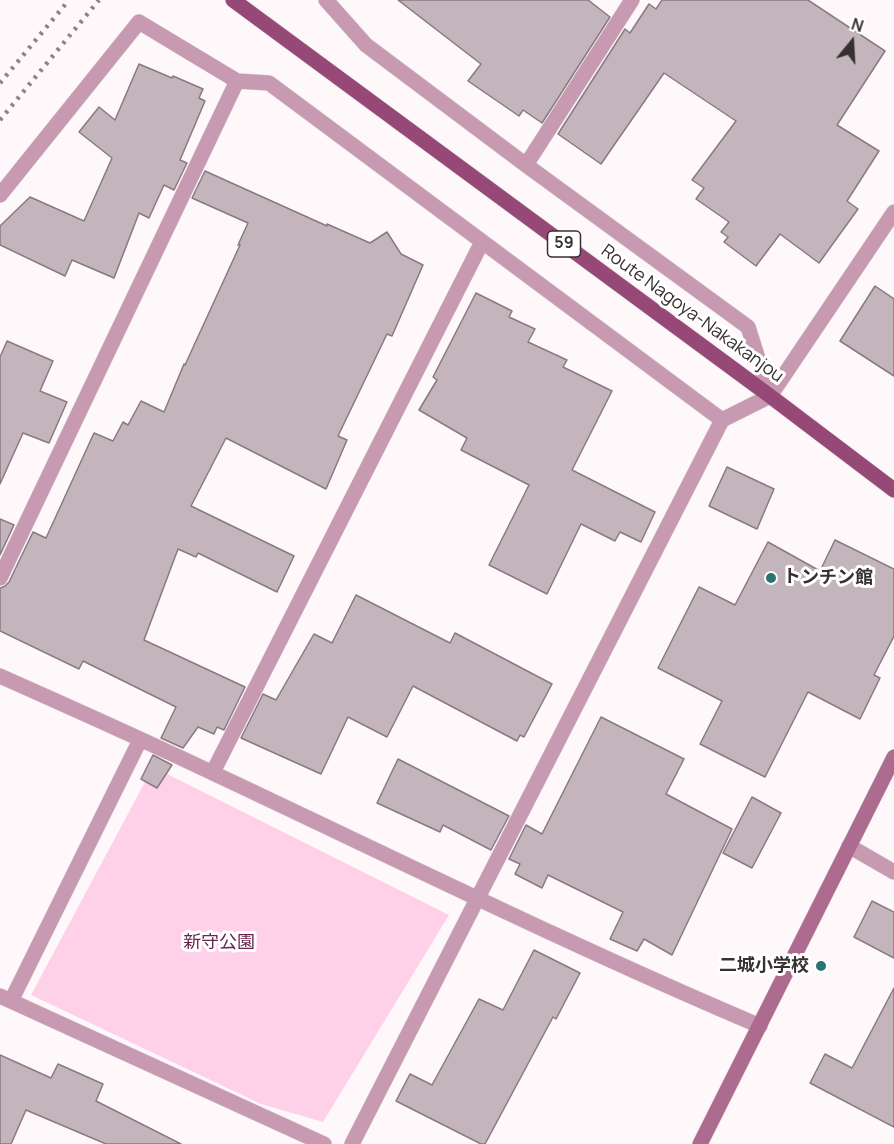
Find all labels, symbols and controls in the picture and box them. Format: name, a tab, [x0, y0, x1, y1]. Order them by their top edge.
north arrow	[822, 12, 882, 72]
text: N	[849, 13, 866, 37]
road number: 59	[548, 231, 580, 257]
street label: Route Nagoya-Nakakanjou	[597, 241, 787, 387]
place label: トンチン館	[783, 567, 873, 589]
marker: トンチン館	[764, 571, 778, 585]
park label: 新守公園	[183, 932, 255, 954]
place label: 二城小学校	[719, 955, 809, 977]
marker: 二城小学校	[814, 959, 828, 973]

